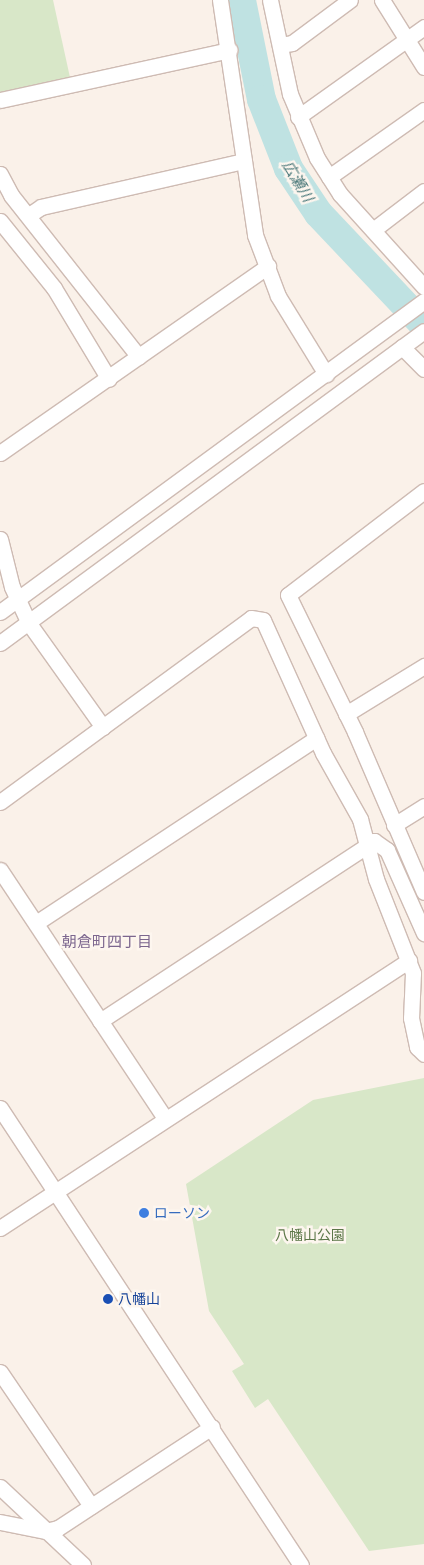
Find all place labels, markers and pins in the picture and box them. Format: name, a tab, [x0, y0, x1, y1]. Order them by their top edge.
place label: ローソン	[154, 1205, 210, 1221]
marker: ローソン	[138, 1207, 150, 1219]
place label: 八幡山	[118, 1291, 160, 1307]
marker: 八幡山	[102, 1293, 114, 1305]

